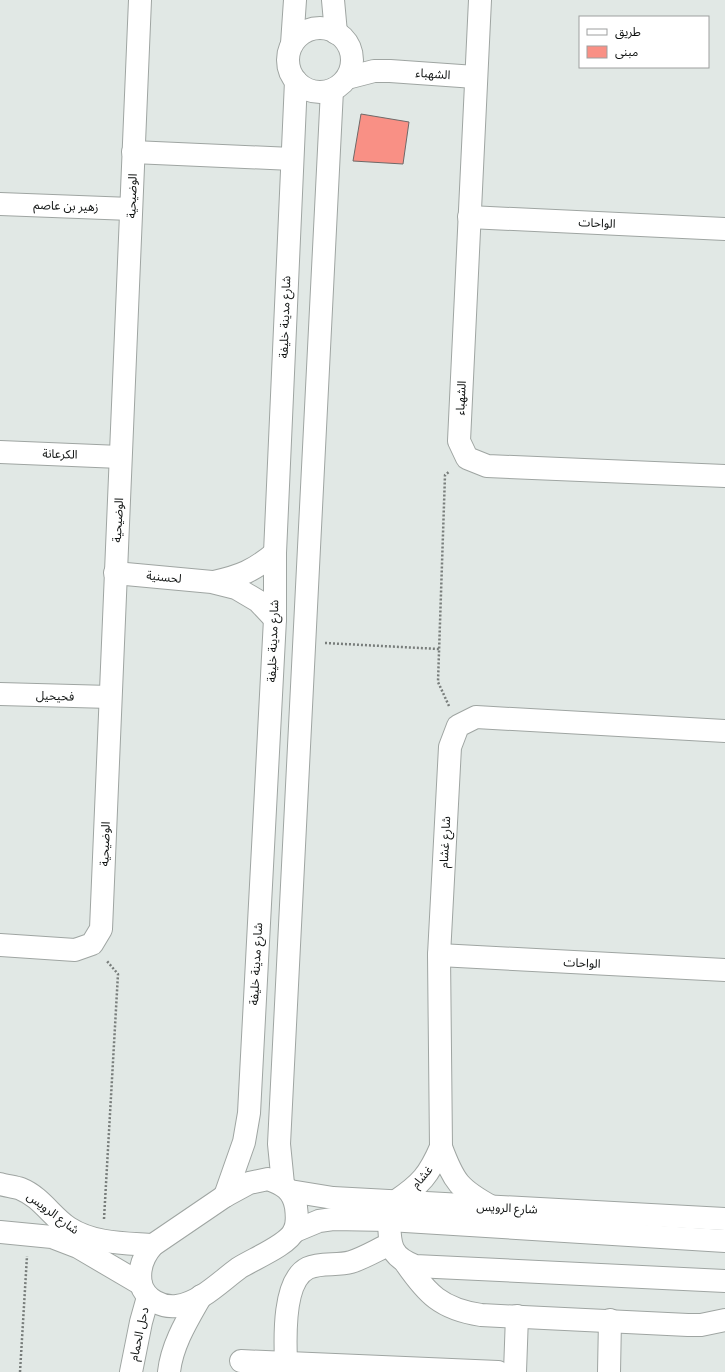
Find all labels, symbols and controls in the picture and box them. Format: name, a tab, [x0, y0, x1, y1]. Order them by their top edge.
legend	[579, 16, 709, 68]
text: طريق	[615, 24, 641, 40]
text: مبنى	[615, 44, 638, 60]
street label: الشهباء	[415, 65, 451, 83]
street label: الوضيحية	[123, 173, 141, 219]
street label: زهير بن عاصم	[33, 197, 99, 216]
street label: الواحات	[578, 214, 616, 232]
street label: شارع مدينة خليفة	[276, 275, 295, 359]
street label: الشهباء	[452, 380, 470, 416]
street label: الكرعانة	[42, 445, 78, 463]
street label: الوضيحية	[109, 497, 127, 543]
street label: لحسنية	[146, 567, 182, 587]
street label: شارع مدينة خليفة	[264, 599, 283, 683]
street label: فحيحيل	[36, 687, 74, 705]
street label: شارع غشام	[436, 816, 455, 868]
street label: الوضيحية	[96, 821, 114, 867]
street label: شارع مدينة خليفة	[246, 922, 267, 1006]
street label: الواحات	[563, 954, 601, 972]
street label: غشام	[408, 1162, 437, 1193]
street label: شارع الرويس	[23, 1188, 82, 1239]
street label: شارع الرويس	[476, 1198, 538, 1219]
street label: دحل الحمام	[126, 1305, 154, 1363]

